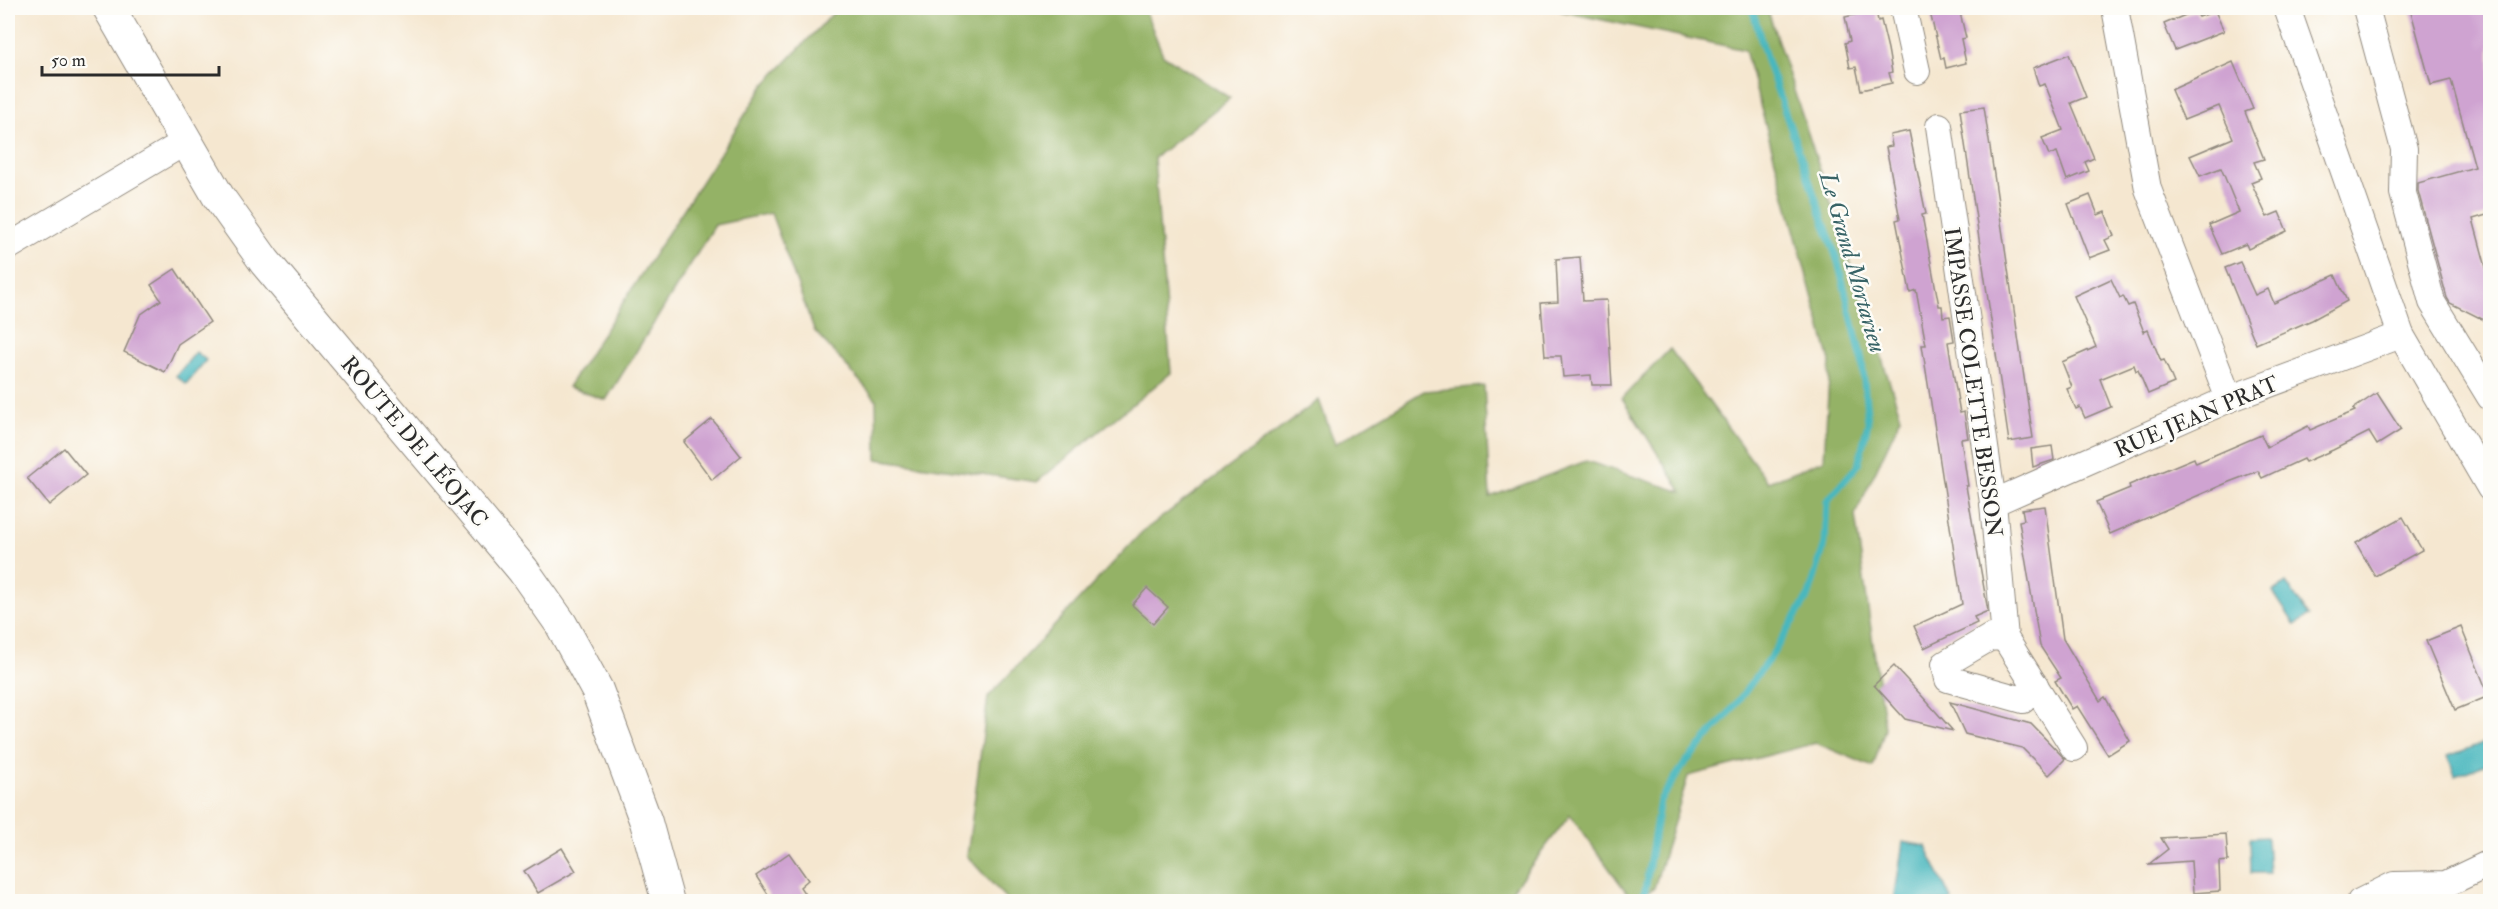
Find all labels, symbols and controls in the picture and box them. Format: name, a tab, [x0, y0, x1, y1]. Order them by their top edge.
scale bar	[42, 39, 219, 77]
text: 50 m	[51, 49, 86, 72]
water label: Le Grand Mortarieu	[1812, 167, 1893, 356]
street label: IMPASSE COLETTE BESSON	[1937, 226, 2009, 539]
street label: ROUTE DE LÉOJAC	[335, 350, 495, 533]
street label: RUE JEAN PRAT	[2110, 370, 2283, 464]

